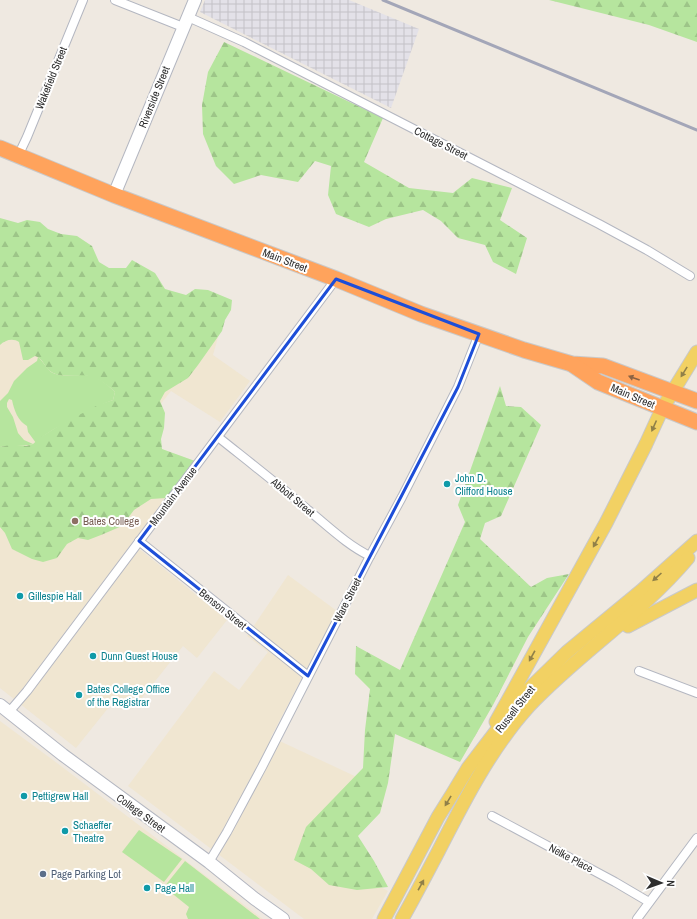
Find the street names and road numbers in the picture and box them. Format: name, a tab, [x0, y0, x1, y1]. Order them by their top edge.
street label: Wakefield Street	[32, 44, 70, 111]
street label: Riverside Street	[135, 64, 173, 130]
street label: Cottage Street	[412, 124, 471, 163]
street label: Main Street	[261, 245, 310, 275]
street label: Main Street	[609, 380, 658, 412]
street label: Mountain Avenue	[146, 464, 200, 528]
street label: Abbott Street	[268, 474, 318, 520]
street label: Ware Street	[330, 575, 364, 624]
street label: Benson Street	[196, 586, 250, 633]
street label: Russell Street	[492, 682, 538, 735]
street label: College Street	[114, 791, 169, 836]
street label: Nelke Place	[546, 841, 596, 875]

